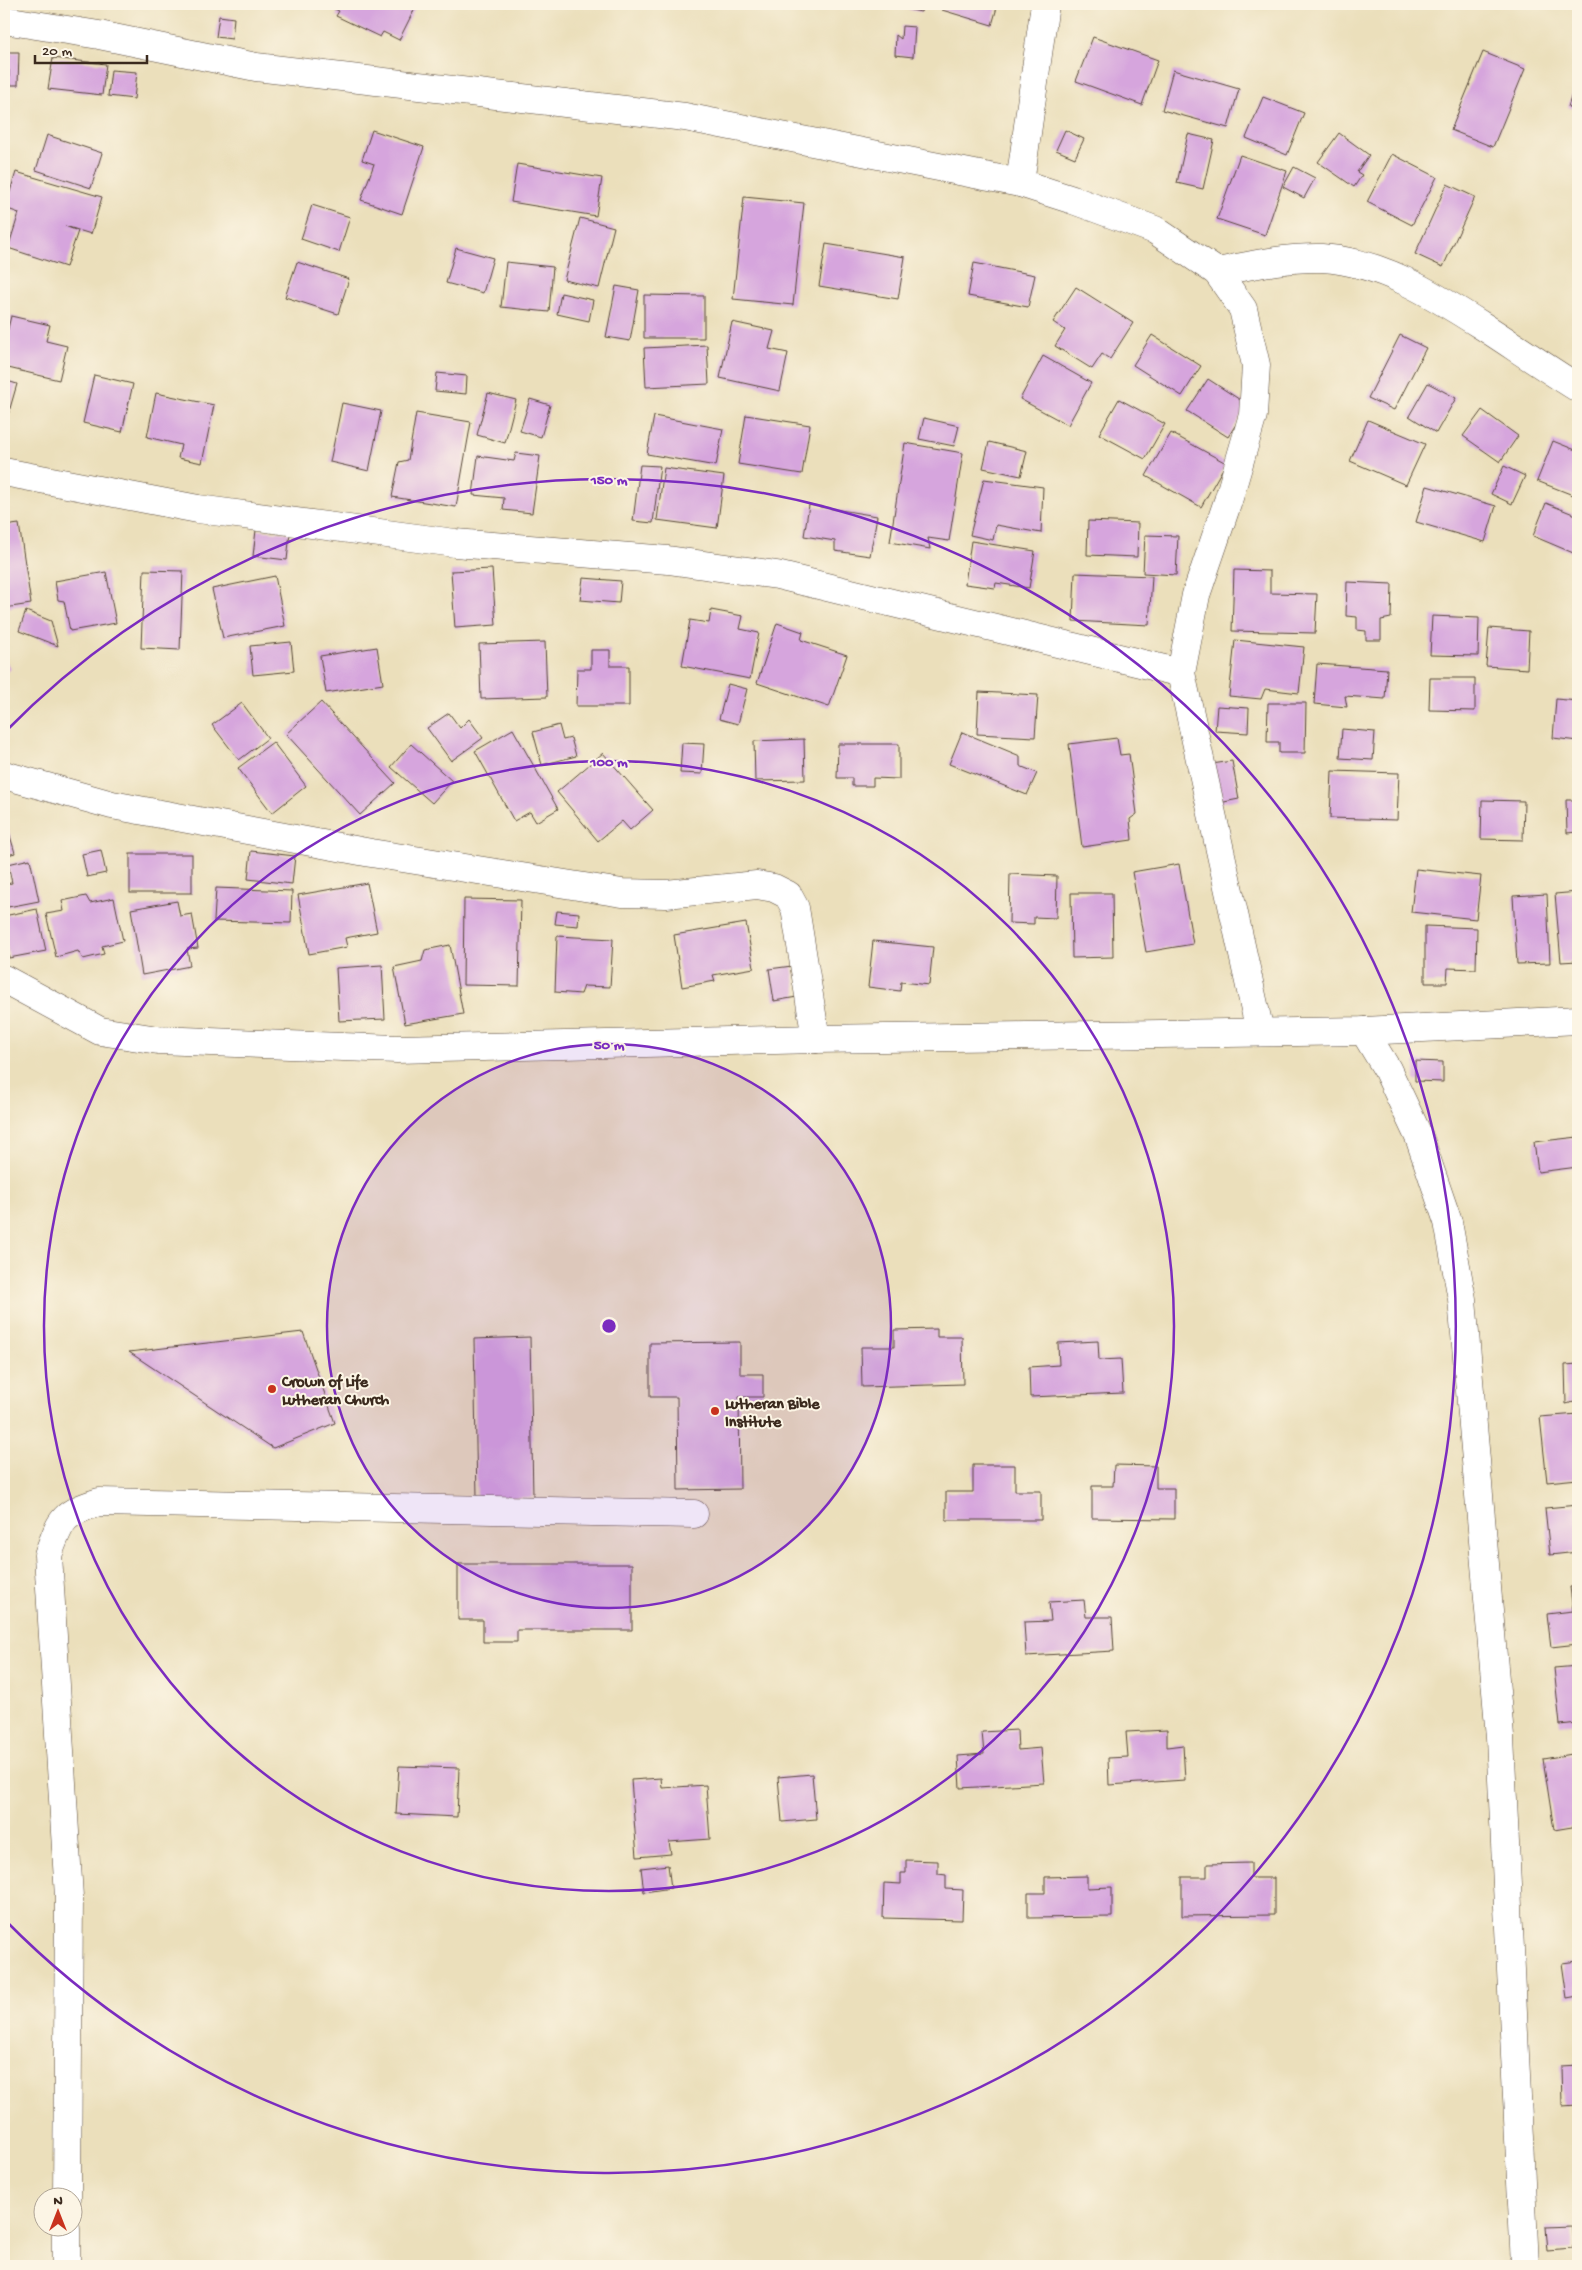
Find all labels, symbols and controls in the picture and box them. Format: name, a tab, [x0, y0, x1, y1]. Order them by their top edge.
scale bar	[35, 32, 148, 64]
text: 20 m	[42, 43, 72, 61]
text: 150 m	[590, 472, 628, 490]
text: 100 m	[589, 754, 628, 772]
text: 50 m	[594, 1037, 625, 1055]
centre of rings	[600, 1317, 618, 1335]
place label: Crown of Life Lutheran Church	[281, 1373, 390, 1411]
marker: Crown of Life Lutheran Church	[266, 1383, 278, 1395]
place label: Lutheran Bible Institute	[725, 1396, 820, 1433]
marker: Lutheran Bible Institute	[709, 1405, 721, 1417]
north arrow	[32, 2188, 82, 2238]
text: N	[53, 2193, 63, 2210]

